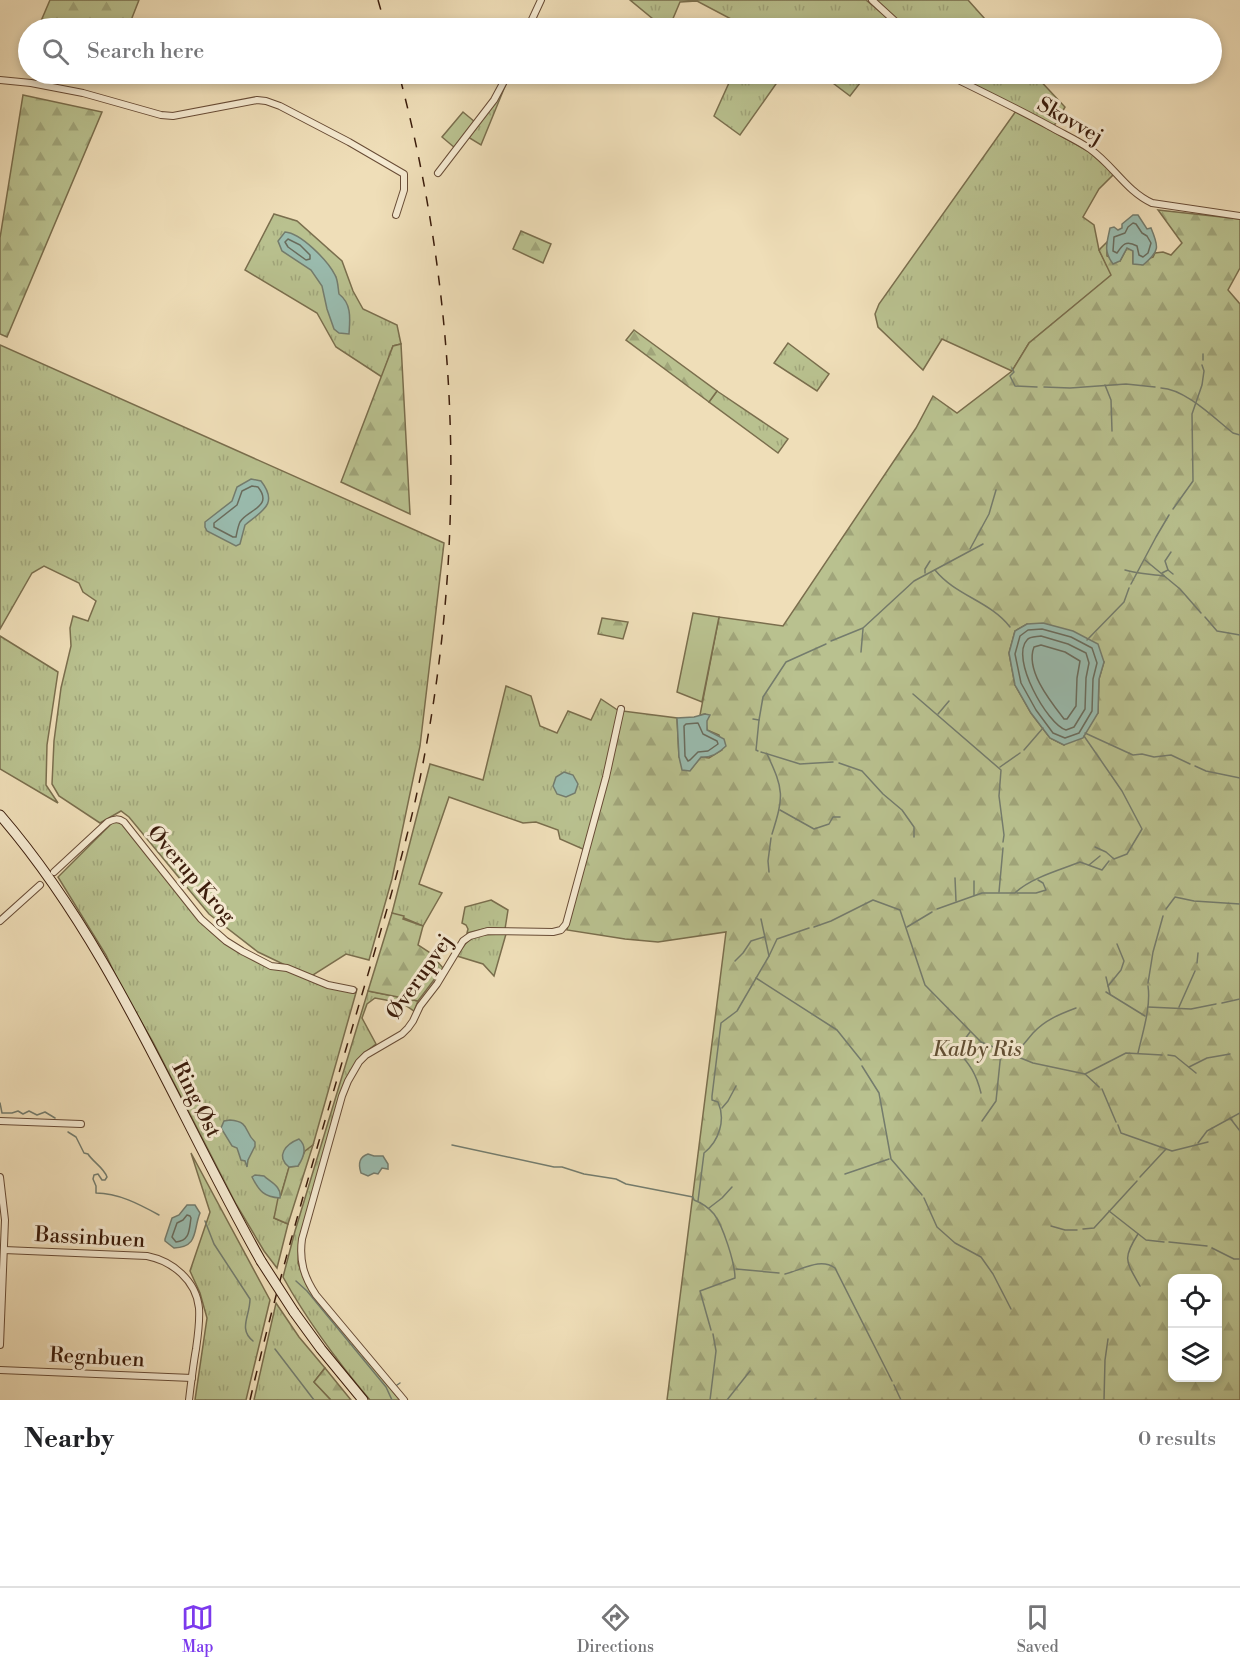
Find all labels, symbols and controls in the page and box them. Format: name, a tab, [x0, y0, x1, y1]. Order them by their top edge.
search box	[18, 18, 1222, 84]
icon: search	[39, 35, 72, 68]
text: Search here	[87, 38, 204, 65]
street label: Skovvej	[1032, 92, 1108, 150]
street label: Øverup Krog	[141, 821, 241, 929]
street label: Øverupvej	[381, 929, 459, 1025]
park label: Kalby Ris	[932, 1037, 1022, 1063]
street label: Ring Øst	[166, 1058, 226, 1143]
street label: Bassinbuen	[33, 1222, 146, 1254]
map controls	[1168, 1274, 1222, 1382]
button: locate	[1168, 1274, 1222, 1328]
button: layers	[1168, 1328, 1222, 1382]
street label: Regnbuen	[49, 1343, 146, 1374]
text: Nearby	[24, 1423, 114, 1455]
text: 0 results	[1138, 1427, 1216, 1452]
tab: Map	[181, 1601, 214, 1657]
tab: Directions	[577, 1601, 654, 1657]
tab: Saved	[1017, 1601, 1059, 1657]

